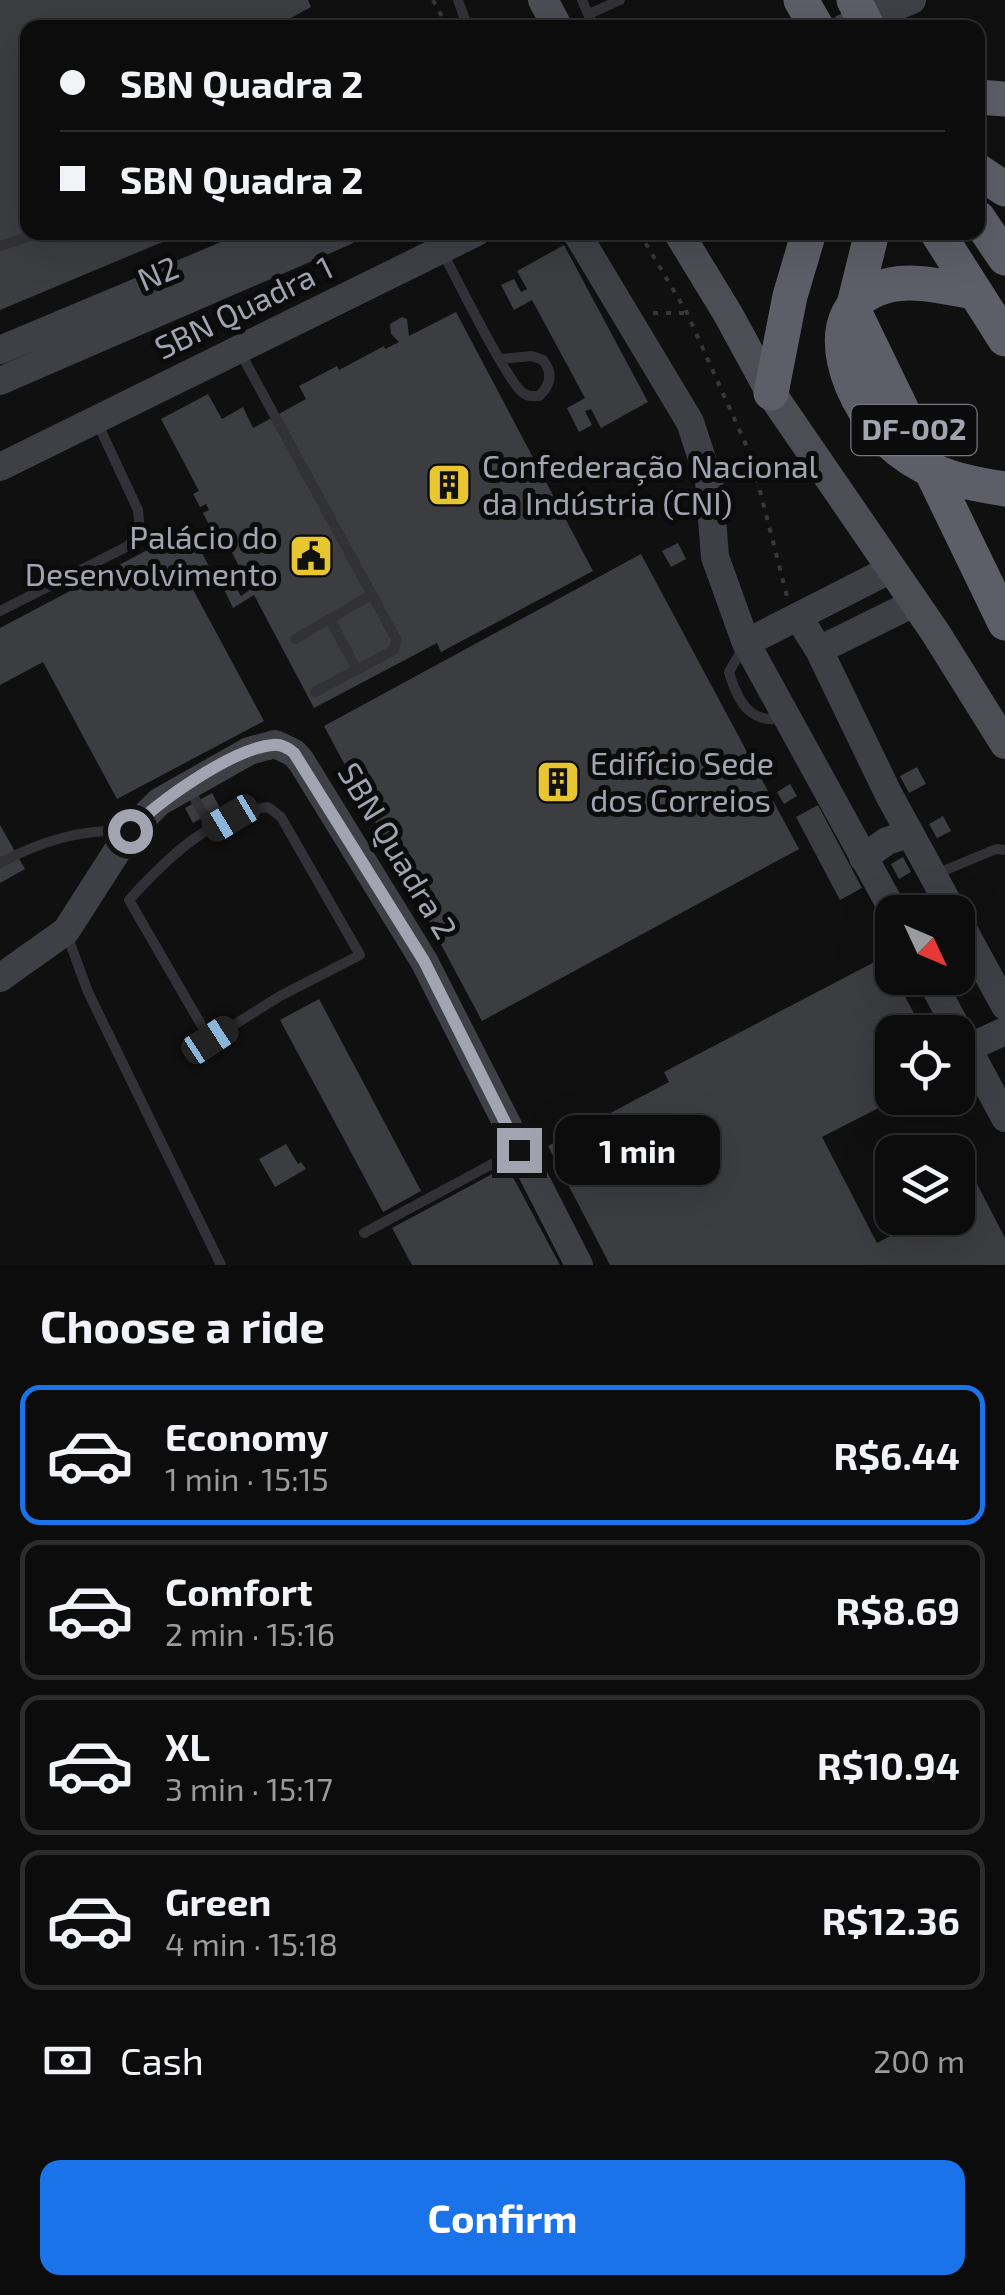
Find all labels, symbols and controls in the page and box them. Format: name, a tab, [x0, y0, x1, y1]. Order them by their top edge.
text: SBN Quadra 2	[120, 60, 363, 106]
text: SBN Quadra 2	[120, 156, 363, 202]
street label: N2	[131, 247, 183, 298]
street label: SBN Quadra 1	[148, 247, 339, 367]
road number: DF-002	[852, 405, 976, 455]
place label: Confederação Nacional da Indústria (CNI)	[482, 446, 819, 521]
building icon: Confederação Nacional da Indústria (CNI)	[426, 462, 472, 508]
place label: Palácio do Desenvolvimento	[25, 517, 278, 592]
public building icon: Palácio do Desenvolvimento	[288, 533, 334, 579]
place label: Edifício Sede dos Correios	[590, 743, 774, 818]
street label: SBN Quadra 2	[330, 755, 466, 945]
building icon: Edifício Sede dos Correios	[535, 759, 581, 805]
car	[198, 790, 264, 846]
route start	[108, 809, 153, 854]
north arrow	[875, 895, 975, 995]
map controls	[875, 895, 975, 1235]
car	[177, 1011, 243, 1069]
button: locate	[875, 1015, 975, 1115]
callout: 1 min	[554, 1115, 719, 1185]
route end	[497, 1128, 542, 1173]
text: 1 min	[599, 1131, 676, 1169]
button: layers	[875, 1135, 975, 1235]
text: Choose a ride	[40, 1298, 325, 1352]
icon: car	[45, 1410, 135, 1500]
text: Economy	[165, 1413, 329, 1459]
text: R$6.44	[833, 1432, 960, 1478]
text: 1 min · 15:15	[165, 1459, 329, 1497]
icon: car	[45, 1565, 135, 1655]
text: Comfort	[165, 1568, 313, 1614]
text: R$8.69	[836, 1587, 960, 1633]
text: 2 min · 15:16	[165, 1614, 335, 1652]
icon: car	[45, 1720, 135, 1810]
text: XL	[165, 1723, 210, 1769]
text: R$10.94	[817, 1742, 960, 1788]
text: 3 min · 15:17	[165, 1769, 333, 1807]
icon: car	[45, 1875, 135, 1965]
text: Green	[165, 1878, 271, 1924]
text: R$12.36	[822, 1897, 960, 1943]
text: 4 min · 15:18	[165, 1924, 338, 1962]
icon: cash	[40, 2033, 95, 2088]
text: Cash	[120, 2037, 204, 2083]
text: 200 m	[873, 2041, 965, 2079]
button: Confirm	[40, 2160, 965, 2275]

